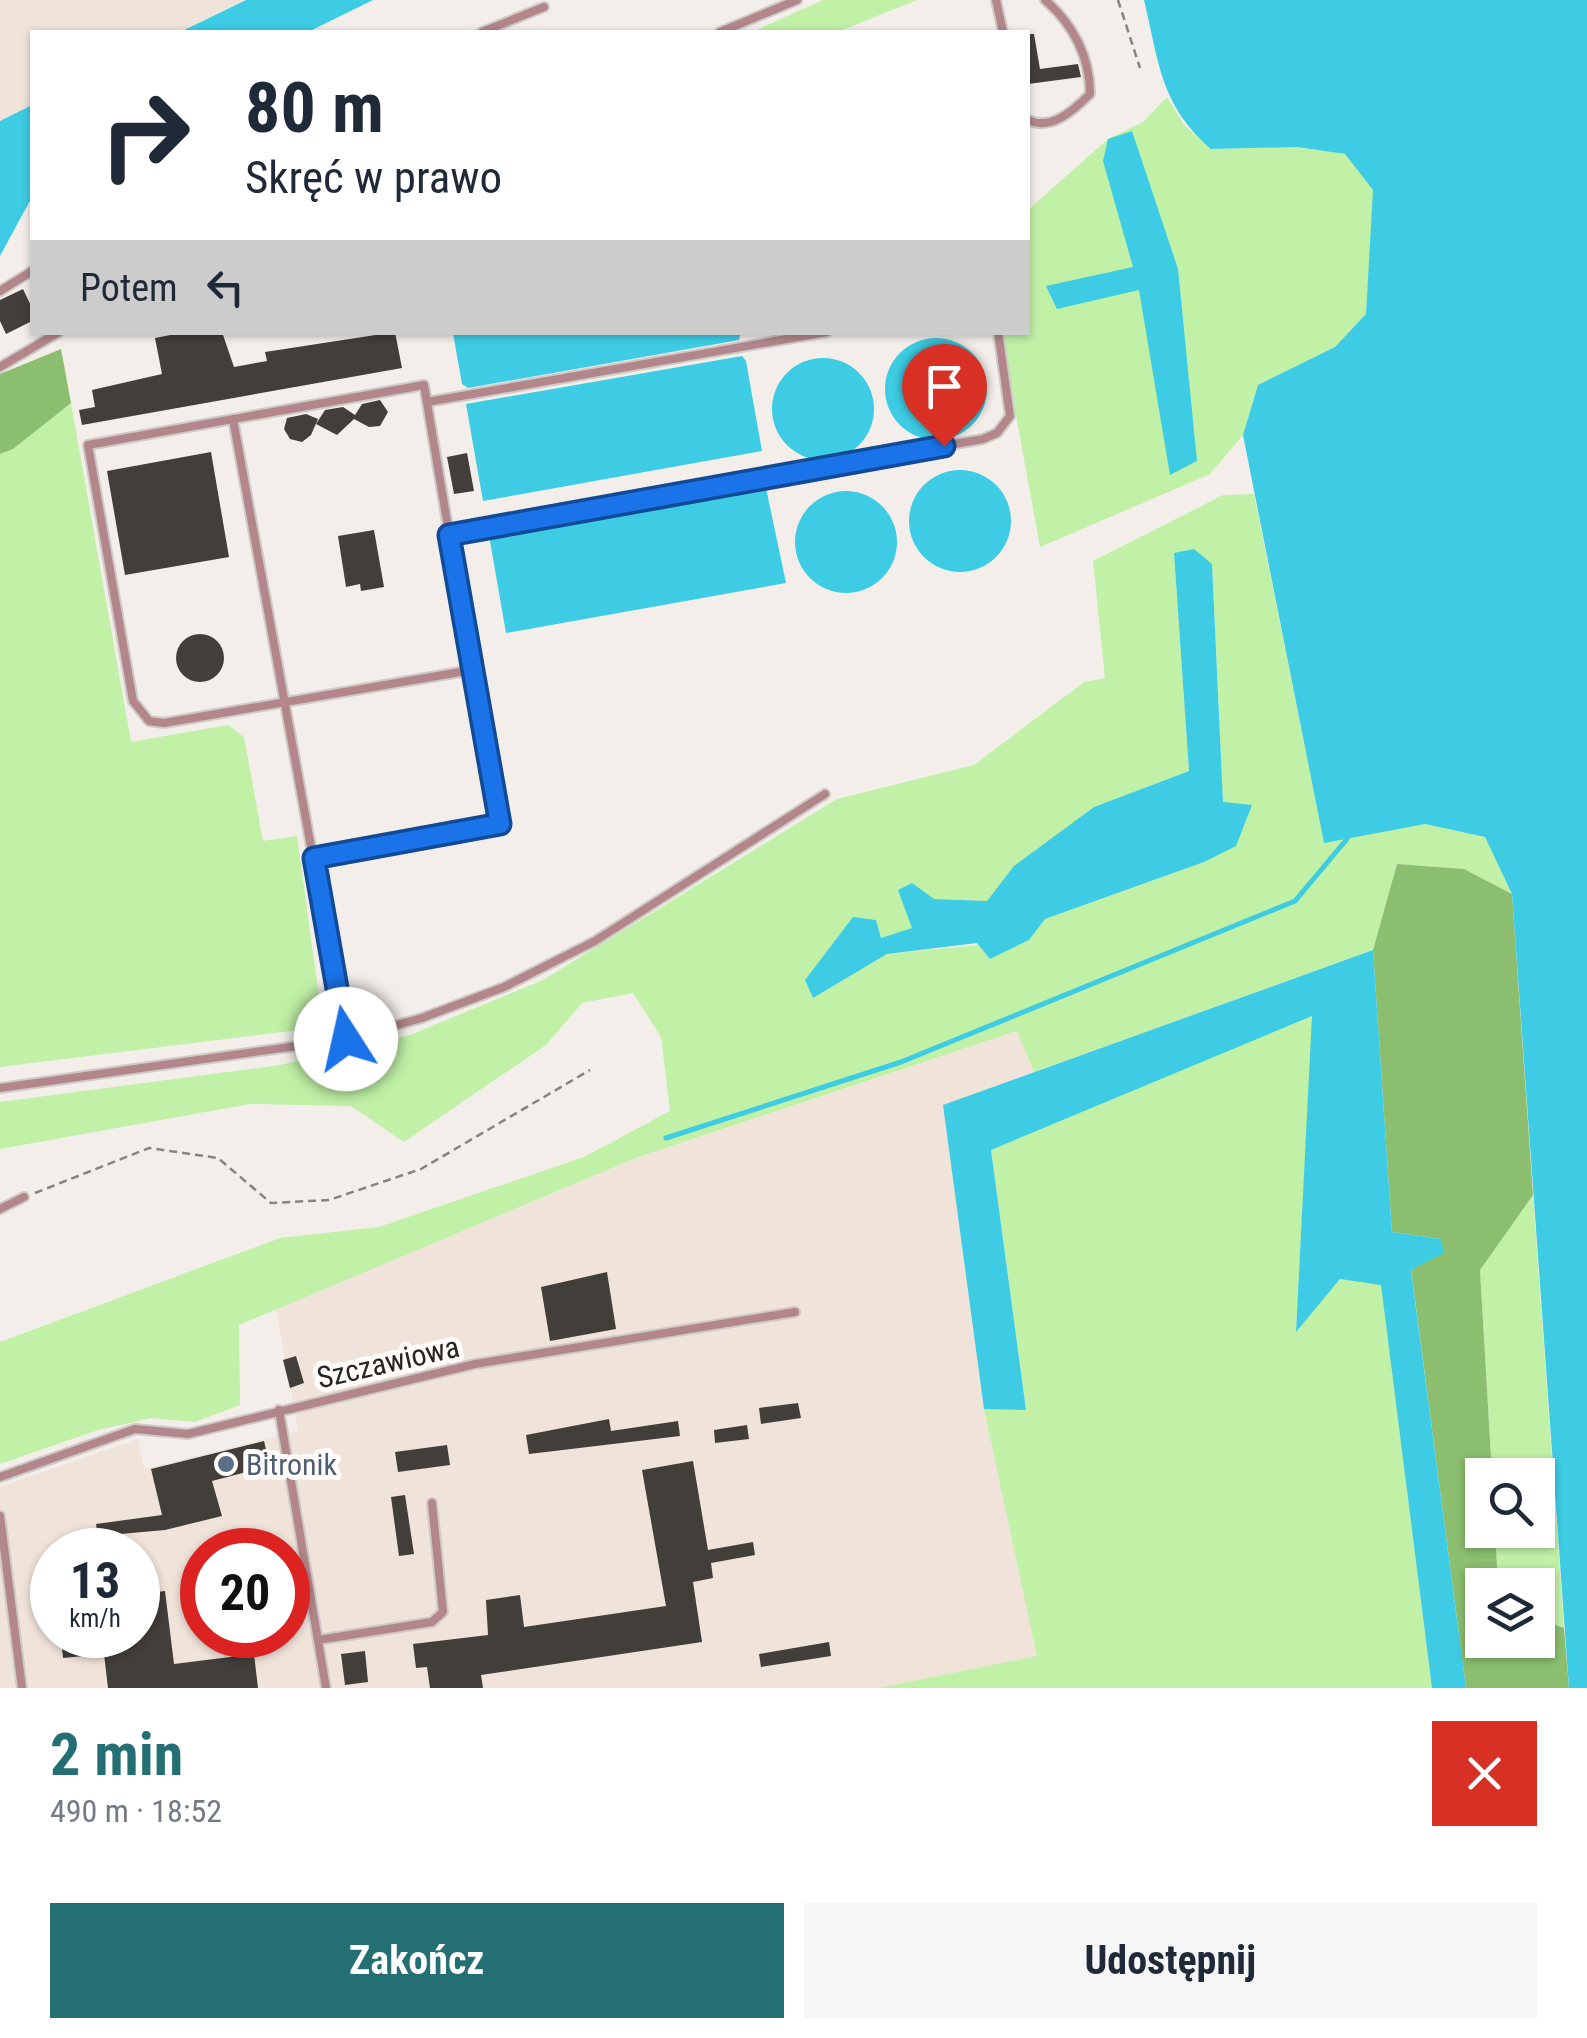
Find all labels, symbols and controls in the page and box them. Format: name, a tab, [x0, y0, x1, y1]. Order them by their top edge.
text: 80 m	[245, 67, 384, 149]
icon: right	[80, 70, 210, 200]
text: Skręć w prawo	[245, 151, 502, 204]
icon: left	[198, 260, 253, 315]
text: Potem	[80, 266, 178, 310]
pin	[902, 344, 987, 447]
icon: arrive	[917, 359, 972, 414]
position arrow	[294, 987, 398, 1091]
street label: Szczawiowa	[313, 1329, 463, 1395]
place label: Bitronik	[246, 1447, 337, 1482]
marker: Bitronik	[215, 1453, 237, 1475]
map controls	[1465, 1458, 1555, 1658]
button: search	[1465, 1458, 1555, 1548]
speed limit sign: 20	[180, 1528, 310, 1658]
text: 13	[70, 1552, 120, 1610]
button: layers	[1465, 1568, 1555, 1658]
text: km/h	[69, 1604, 121, 1633]
text: 2 min	[50, 1719, 183, 1790]
button: close	[1432, 1721, 1537, 1826]
text: 490 m · 18:52	[50, 1792, 222, 1830]
button: Zakończ	[50, 1903, 784, 2018]
button: Udostępnij	[804, 1903, 1537, 2018]

